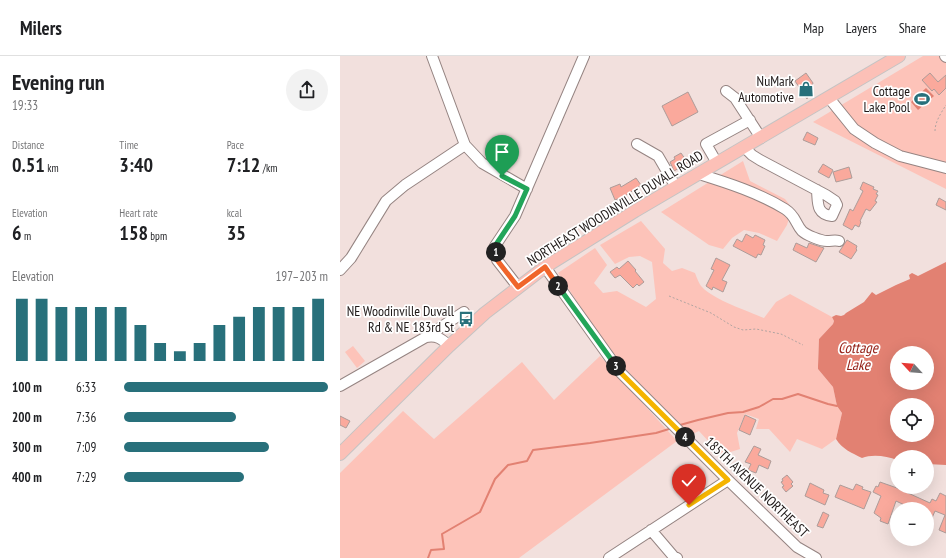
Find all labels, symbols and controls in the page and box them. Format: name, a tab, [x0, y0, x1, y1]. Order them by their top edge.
text: Milers	[20, 16, 62, 40]
text: Map	[803, 19, 824, 37]
text: Layers	[846, 19, 877, 37]
text: Share	[899, 19, 926, 37]
text: Evening run	[12, 68, 105, 96]
button: share	[286, 69, 328, 111]
place label: NuMark Automotive	[738, 72, 795, 106]
shop icon: NuMark Automotive	[797, 80, 815, 98]
place label: Cottage Lake Pool	[863, 82, 911, 116]
sports icon: Cottage Lake Pool	[913, 90, 931, 108]
text: 19:33	[12, 97, 38, 114]
pin	[485, 135, 519, 176]
text: Distance	[12, 138, 44, 152]
text: Time	[119, 138, 138, 152]
text: Pace	[227, 138, 244, 152]
icon: arrive	[491, 141, 513, 163]
street label: NORTHEAST WOODINVILLE DUVALL ROAD	[524, 146, 706, 270]
text: 0.51	[12, 152, 45, 178]
text: 3:40	[119, 152, 153, 178]
text: 7:12	[227, 152, 260, 178]
text: km	[45, 161, 59, 175]
text: /km	[260, 161, 277, 175]
text: Elevation	[12, 206, 47, 220]
text: Heart rate	[119, 206, 158, 220]
text: kcal	[227, 206, 242, 220]
text: 6	[12, 220, 22, 246]
text: 158	[119, 220, 148, 246]
text: 35	[227, 220, 246, 246]
text: m	[22, 229, 31, 243]
text: bpm	[148, 229, 167, 243]
pin: 1	[486, 242, 506, 262]
text: 1	[493, 245, 499, 259]
text: Elevation	[12, 268, 54, 285]
text: 197–203 m	[275, 268, 328, 285]
pin: 2	[548, 276, 568, 296]
text: 2	[555, 279, 561, 293]
place label: NE Woodinville Duvall Rd & NE 183rd St	[347, 302, 455, 336]
bus stop icon: NE Woodinville Duvall Rd & NE 183rd St	[457, 310, 475, 328]
water label: Cottage Lake	[838, 338, 879, 374]
north arrow	[890, 346, 934, 390]
map controls	[890, 346, 934, 546]
pin: 3	[606, 356, 626, 376]
text: 3	[613, 359, 619, 373]
text: 100 m	[12, 379, 42, 396]
text: 6:33	[76, 379, 96, 396]
button: locate	[890, 398, 934, 442]
text: 200 m	[12, 409, 42, 426]
text: 7:36	[76, 409, 96, 426]
pin: 4	[675, 427, 695, 447]
text: 4	[682, 430, 688, 444]
street label: 185TH AVENUE NORTHEAST	[701, 433, 813, 542]
text: 300 m	[12, 439, 42, 456]
text: 7:09	[76, 439, 96, 456]
button: +	[890, 450, 934, 494]
pin	[672, 464, 706, 505]
text: 400 m	[12, 469, 42, 486]
text: 7:29	[76, 469, 96, 486]
icon: check	[678, 470, 700, 492]
button: −	[890, 502, 934, 546]

